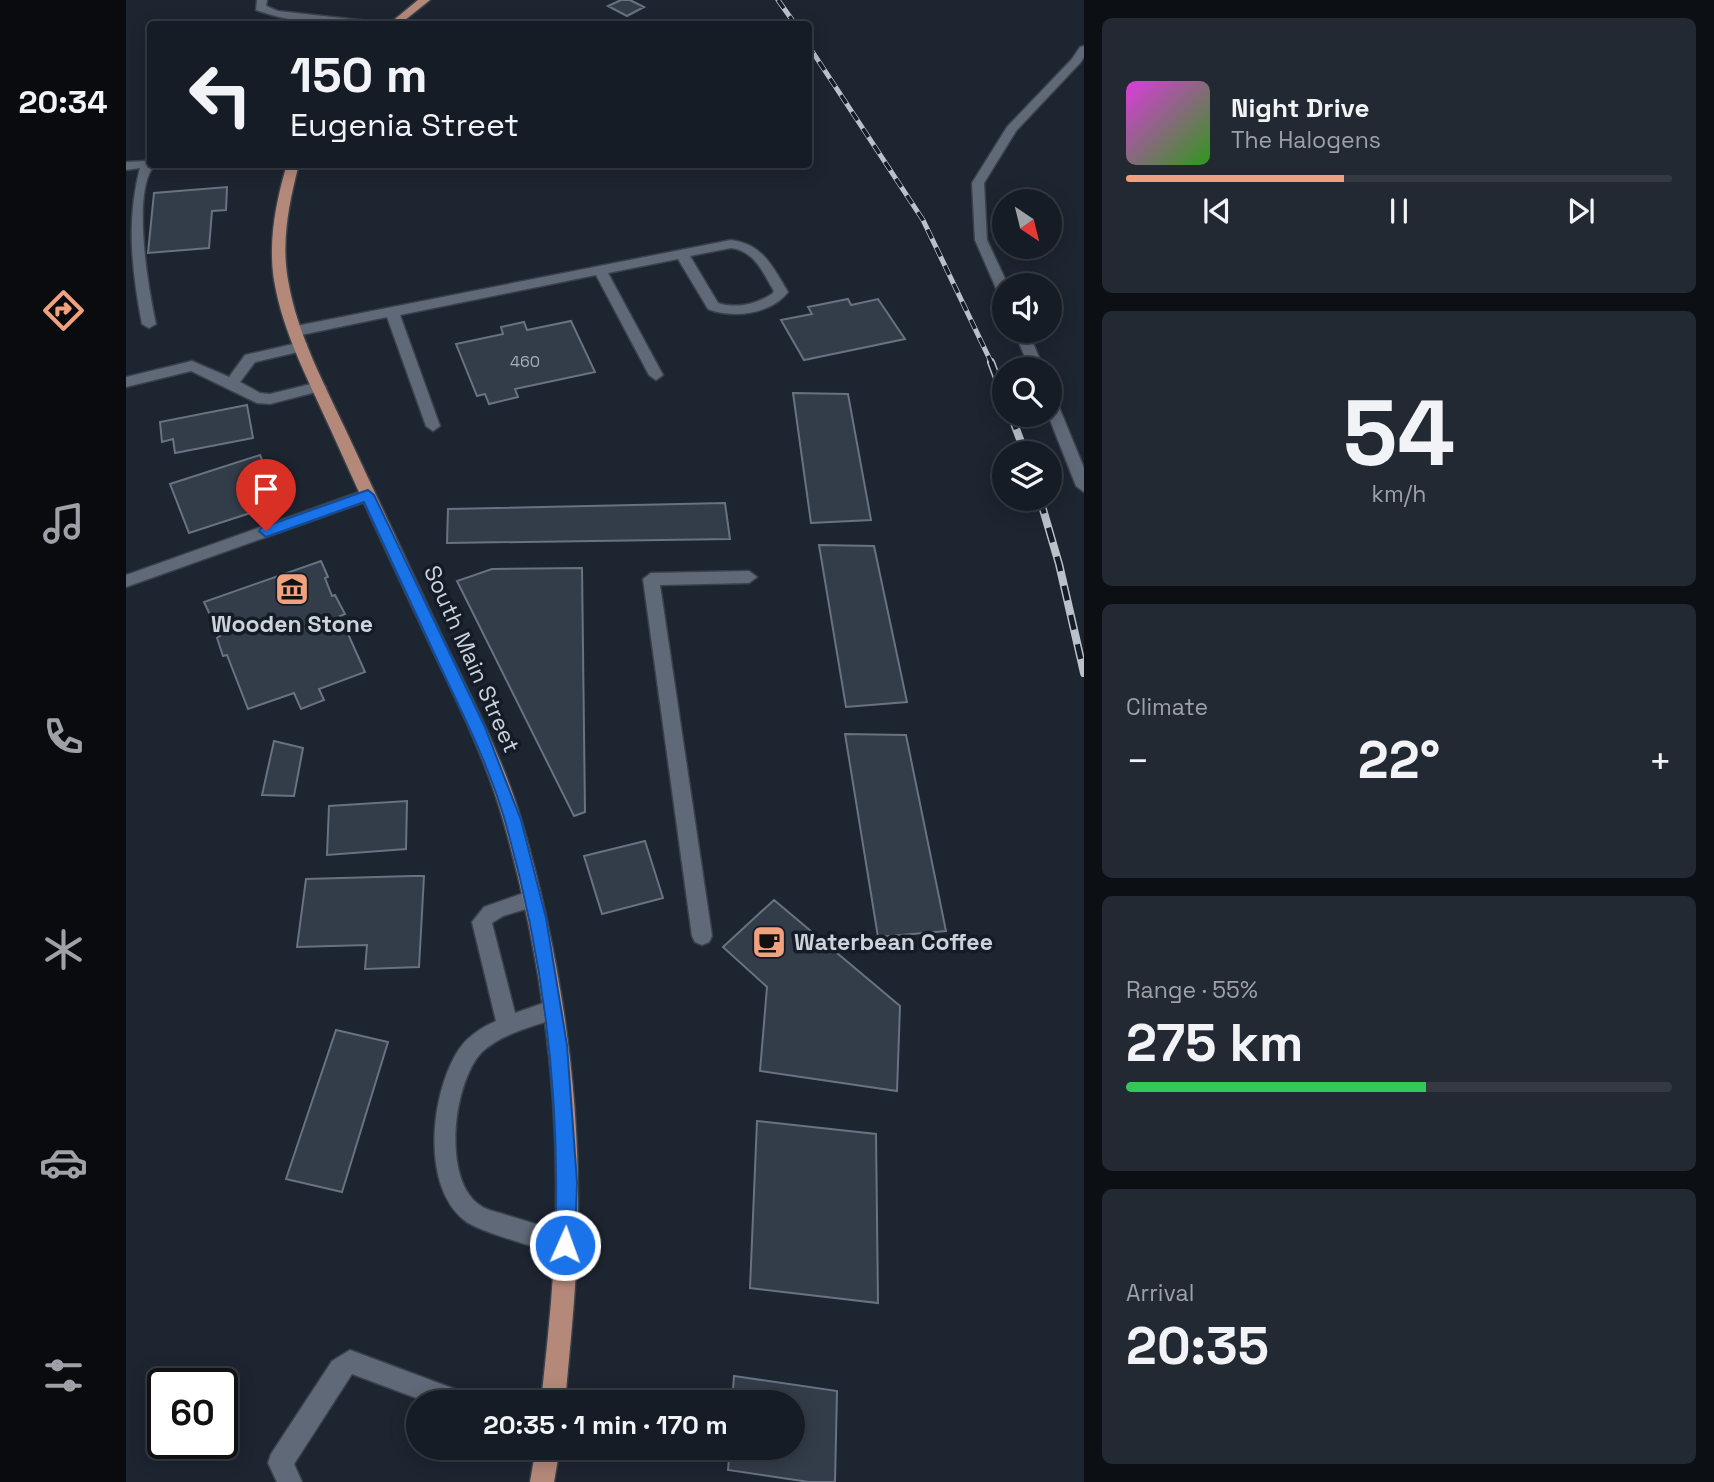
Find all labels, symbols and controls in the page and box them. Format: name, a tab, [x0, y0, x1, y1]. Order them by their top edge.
text: 150 m	[290, 44, 428, 106]
icon: left	[175, 49, 266, 140]
text: 20:34	[18, 82, 108, 122]
text: Night Drive	[1231, 91, 1369, 125]
text: Eugenia Street	[290, 105, 519, 145]
text: The Halogens	[1231, 125, 1381, 155]
north arrow	[992, 189, 1062, 259]
map controls	[992, 189, 1062, 511]
icon: previous	[1198, 192, 1236, 230]
icon: pause	[1380, 192, 1418, 230]
icon: next	[1562, 192, 1600, 230]
button: sound	[992, 273, 1062, 343]
icon: directions	[39, 286, 88, 335]
house number: 460	[510, 351, 540, 372]
button: search	[992, 357, 1062, 427]
text: 54	[1343, 375, 1455, 492]
button: layers	[992, 441, 1062, 511]
pin	[236, 459, 296, 531]
icon: arrive	[247, 470, 285, 508]
text: km/h	[1372, 479, 1426, 509]
icon: music	[39, 499, 88, 548]
street label: South Main Street	[417, 561, 527, 757]
museum icon: Wooden Stone	[273, 570, 311, 608]
place label: Wooden Stone	[211, 609, 373, 639]
text: Climate	[1126, 692, 1208, 722]
icon: phone	[39, 712, 88, 761]
text: 22°	[1358, 727, 1440, 793]
text: −	[1126, 737, 1150, 785]
text: +	[1648, 737, 1672, 785]
cafe icon: Waterbean Coffee	[750, 923, 788, 961]
icon: climate	[39, 925, 88, 974]
place label: Waterbean Coffee	[794, 927, 993, 957]
text: Range · 55%	[1126, 975, 1258, 1005]
text: 275 km	[1126, 1010, 1303, 1076]
icon: car	[39, 1138, 88, 1187]
position arrow	[528, 1208, 602, 1282]
text: Arrival	[1126, 1278, 1194, 1308]
text: 20:35	[1126, 1313, 1269, 1379]
icon: filters	[39, 1351, 88, 1400]
speed limit sign: 60	[147, 1368, 238, 1459]
text: 20:35 · 1 min · 170 m	[483, 1408, 728, 1442]

